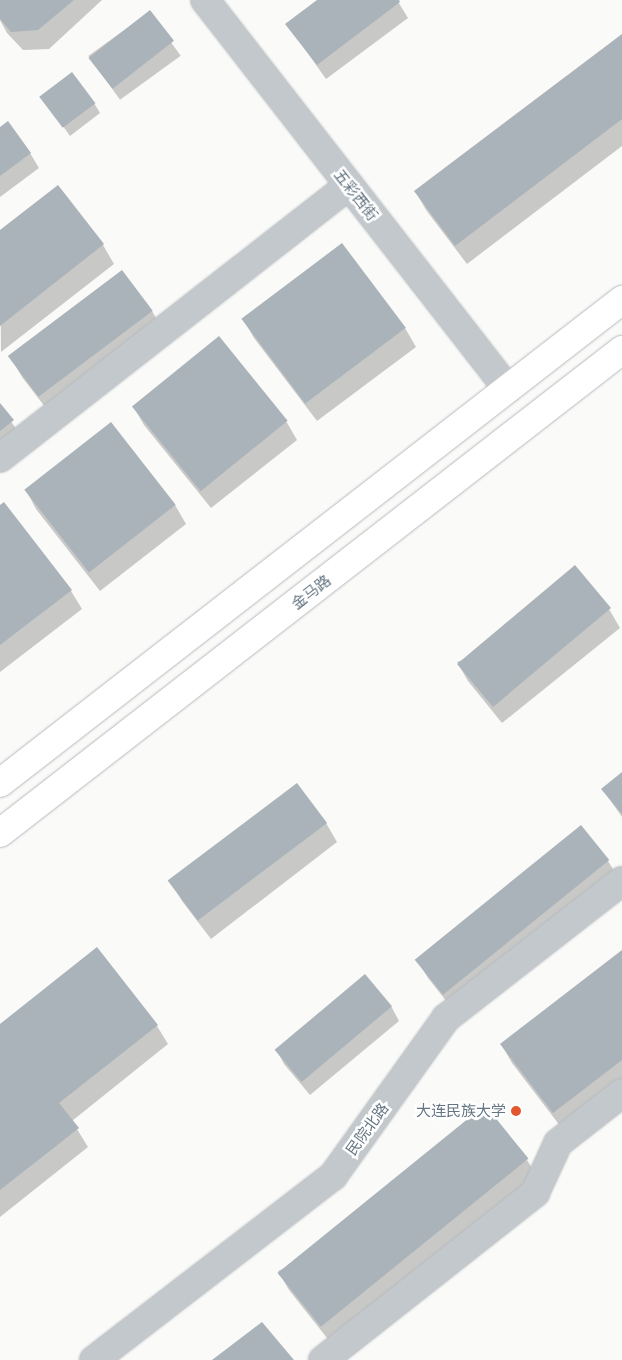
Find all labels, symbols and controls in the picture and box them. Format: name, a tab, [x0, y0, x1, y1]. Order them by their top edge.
street label: 五彩西街	[330, 166, 382, 224]
street label: 金马路	[288, 571, 334, 613]
street label: 民院北路	[342, 1099, 392, 1159]
place label: 大连民族大学	[416, 1102, 506, 1120]
marker: 大连民族大学	[510, 1105, 522, 1117]

